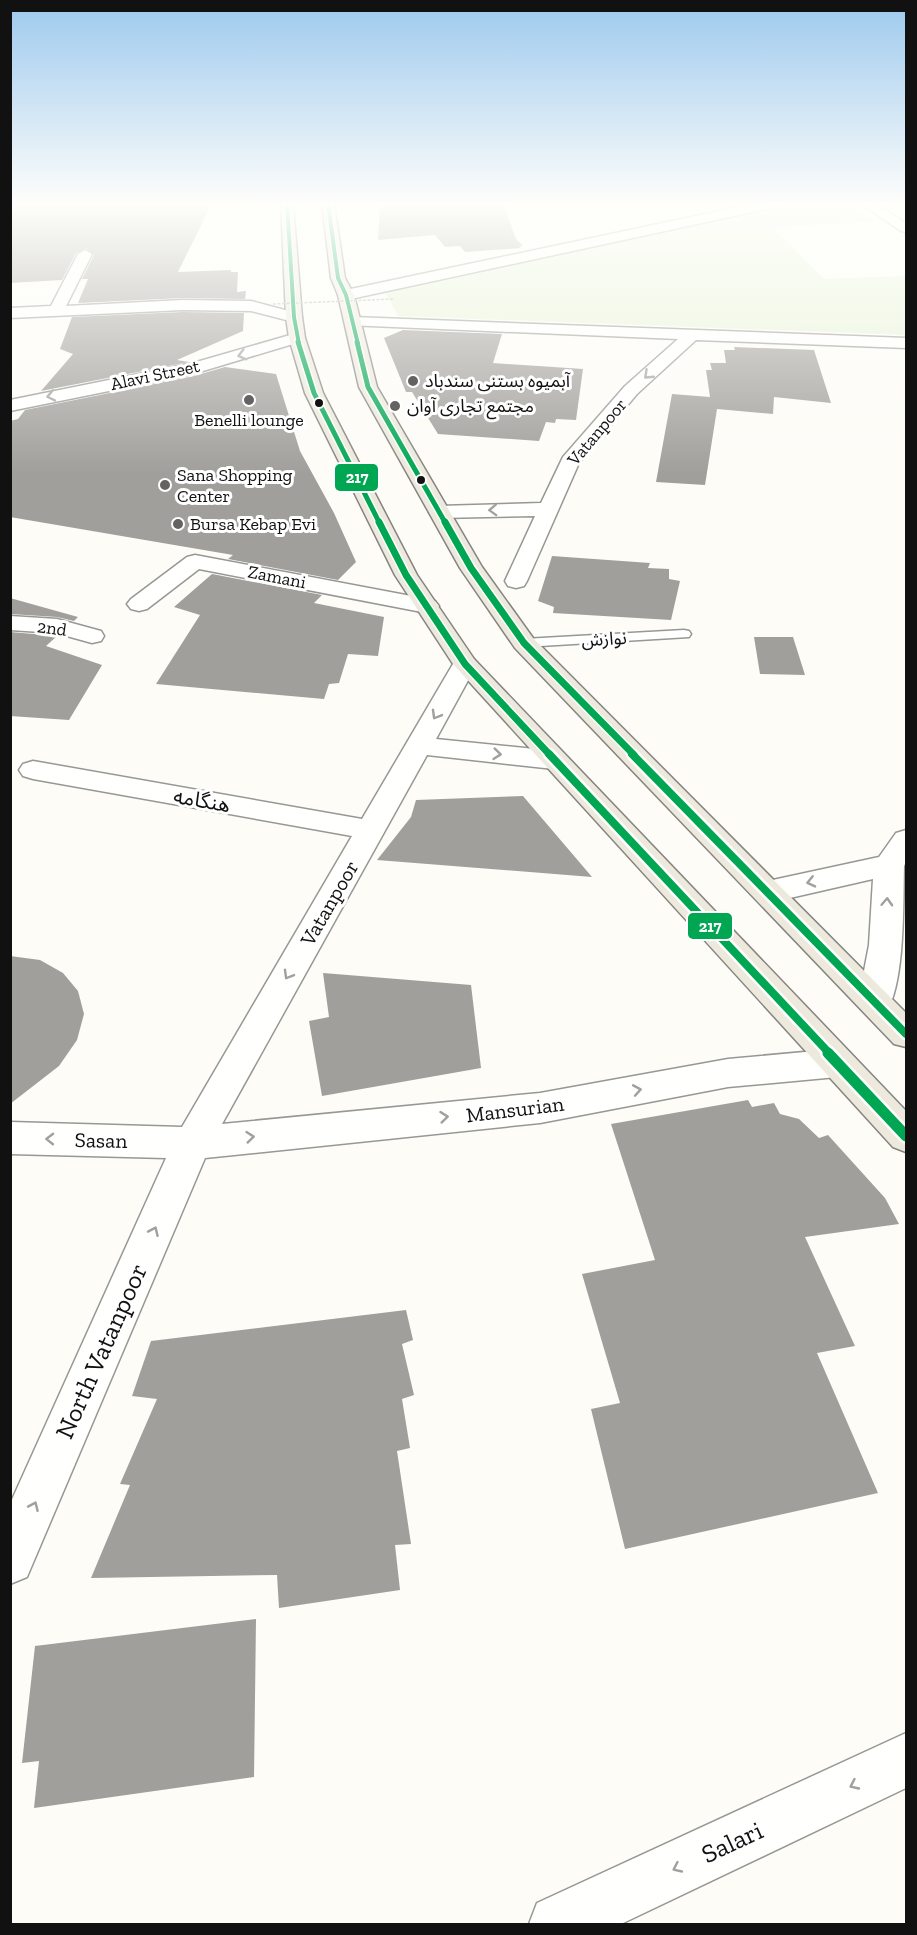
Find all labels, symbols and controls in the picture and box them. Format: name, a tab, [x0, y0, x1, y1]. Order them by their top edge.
one-way arrow	[237, 348, 247, 361]
street label: Alavi Street	[108, 355, 202, 395]
one-way arrow	[644, 368, 655, 379]
place label: آبمیوه بستنی سندباد	[425, 370, 571, 392]
marker: آبمیوه بستنی سندباد	[406, 374, 420, 388]
one-way arrow	[46, 389, 56, 402]
marker: Benelli lounge	[242, 393, 256, 407]
street label: Vatanpoor	[562, 394, 631, 471]
place label: مجتمع تجاری آوان	[407, 395, 534, 420]
unlabelled marker	[313, 397, 325, 409]
marker: مجتمع تجاری آوان	[388, 399, 402, 413]
place label: Benelli lounge	[194, 409, 304, 431]
line badge: 217	[334, 463, 379, 492]
place label: Sana Shopping Center	[177, 464, 292, 507]
text: 217	[346, 468, 368, 487]
unlabelled marker	[415, 474, 427, 486]
marker: Sana Shopping Center	[158, 478, 172, 492]
one-way arrow	[489, 504, 498, 517]
place label: Bursa Kebap Evi	[190, 513, 316, 535]
marker: Bursa Kebap Evi	[171, 517, 185, 531]
street label: Zamani	[246, 561, 308, 593]
street label: 2nd	[36, 615, 68, 641]
street label: نوازش	[581, 627, 627, 651]
one-way arrow	[432, 709, 444, 719]
one-way arrow	[493, 747, 502, 760]
street label: هنگامه	[172, 783, 232, 817]
street label: Vatanpoor	[294, 856, 363, 951]
one-way arrow	[807, 875, 817, 888]
one-way arrow	[880, 898, 893, 907]
line badge: 217	[687, 912, 733, 940]
text: 217	[699, 917, 721, 936]
one-way arrow	[284, 969, 295, 979]
one-way arrow	[632, 1084, 642, 1097]
street label: Mansurian	[465, 1091, 565, 1127]
one-way arrow	[440, 1111, 449, 1124]
street label: Sasan	[74, 1127, 128, 1153]
one-way arrow	[246, 1131, 255, 1144]
one-way arrow	[45, 1133, 54, 1145]
one-way arrow	[147, 1226, 159, 1237]
street label: North Vatanpoor	[48, 1258, 154, 1444]
one-way arrow	[27, 1501, 39, 1512]
one-way arrow	[849, 1778, 860, 1790]
street label: Salari	[696, 1814, 768, 1870]
one-way arrow	[673, 1861, 684, 1873]

